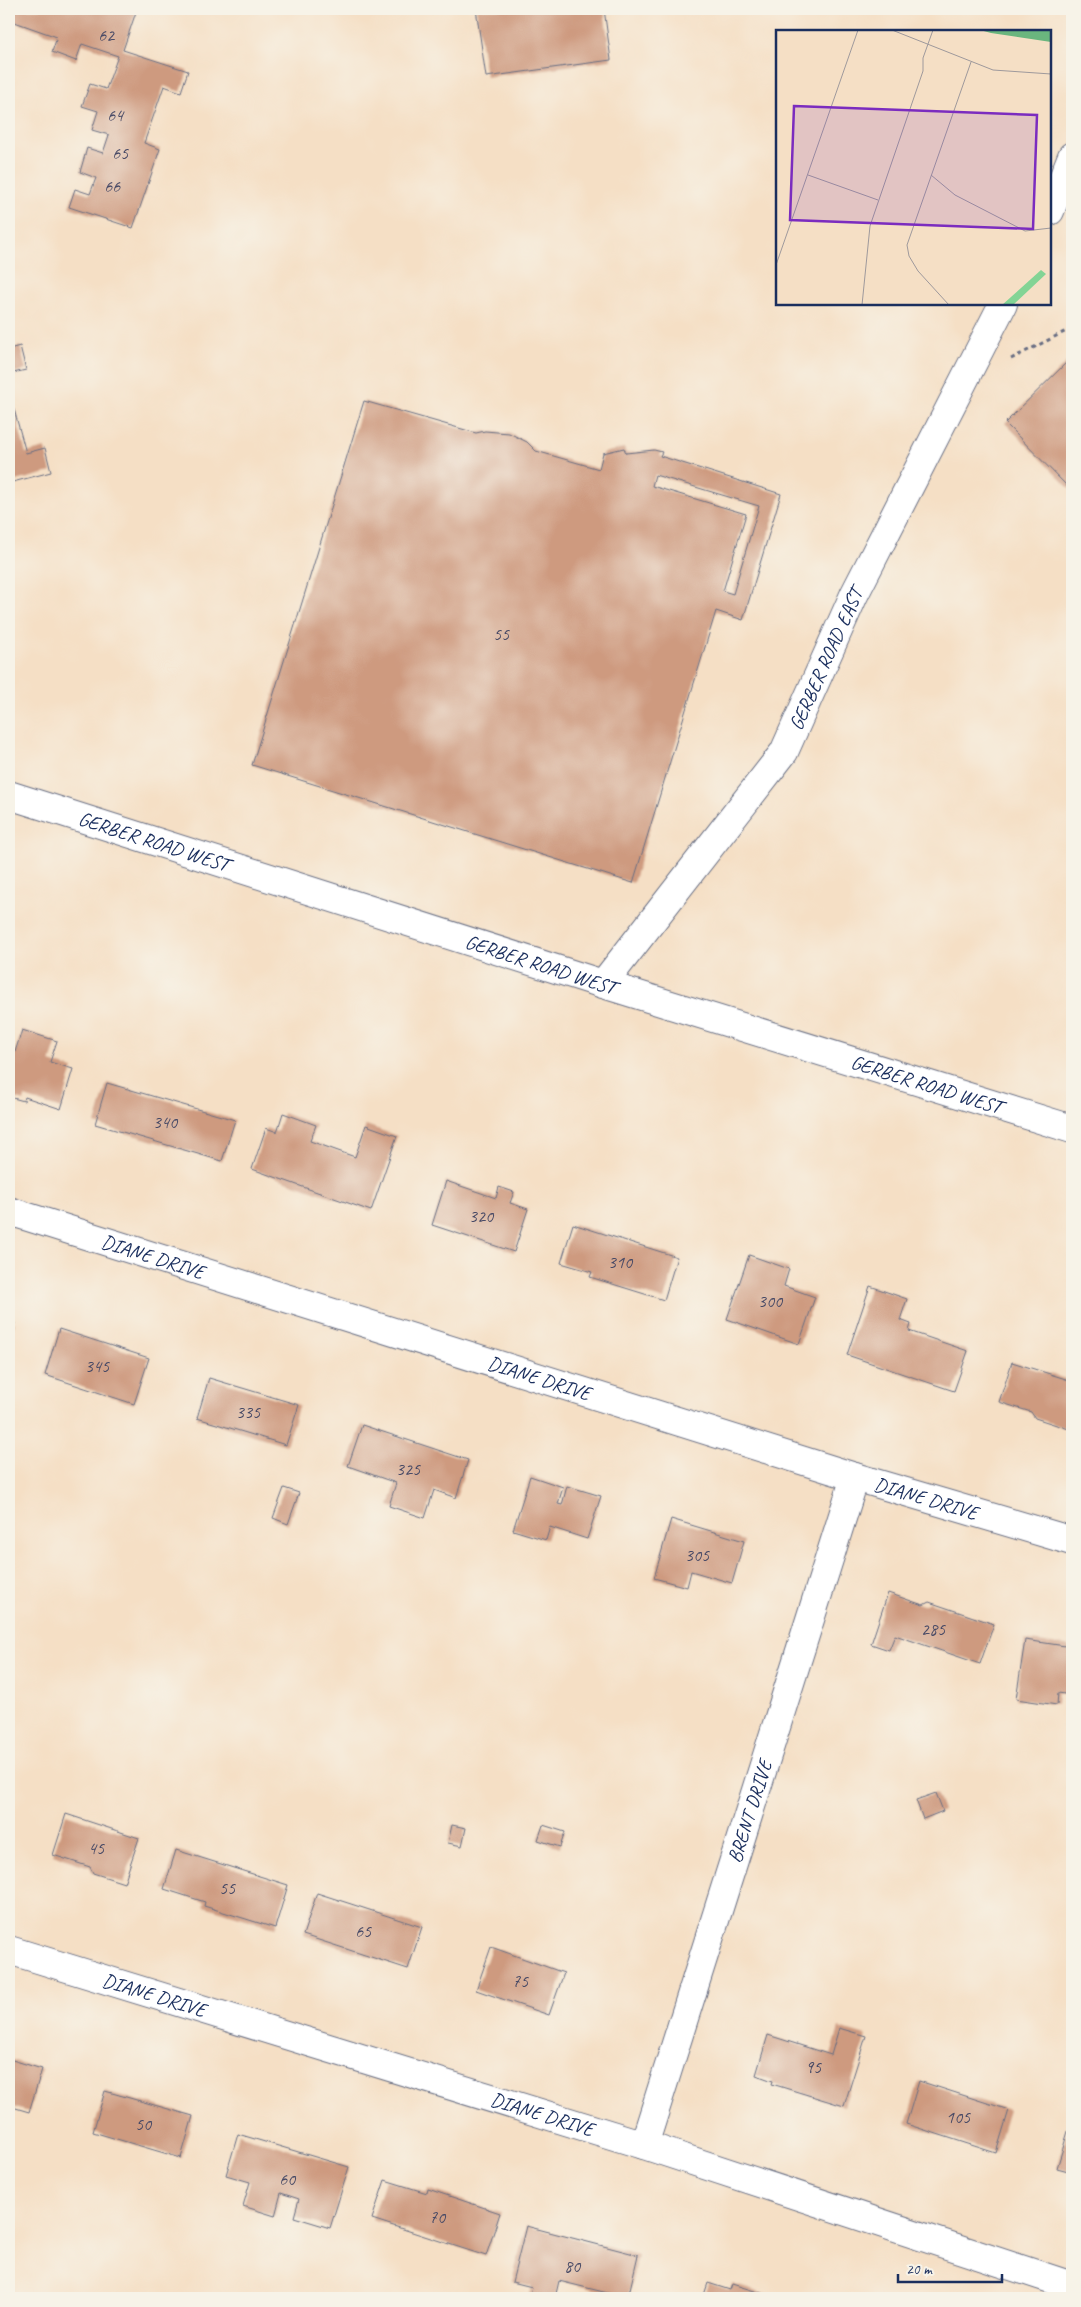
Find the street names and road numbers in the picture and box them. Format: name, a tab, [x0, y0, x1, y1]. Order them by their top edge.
street label: GERBER ROAD EAST	[783, 580, 871, 734]
street label: GERBER ROAD WEST	[75, 806, 237, 879]
street label: GERBER ROAD WEST	[462, 929, 623, 1002]
street label: GERBER ROAD WEST	[848, 1049, 1009, 1121]
street label: DIANE DRIVE	[98, 1229, 210, 1286]
street label: DIANE DRIVE	[485, 1350, 597, 1407]
street label: DIANE DRIVE	[871, 1471, 983, 1526]
street label: BRENT DRIVE	[722, 1754, 779, 1866]
street label: DIANE DRIVE	[100, 1968, 212, 2024]
street label: DIANE DRIVE	[488, 2087, 600, 2143]

